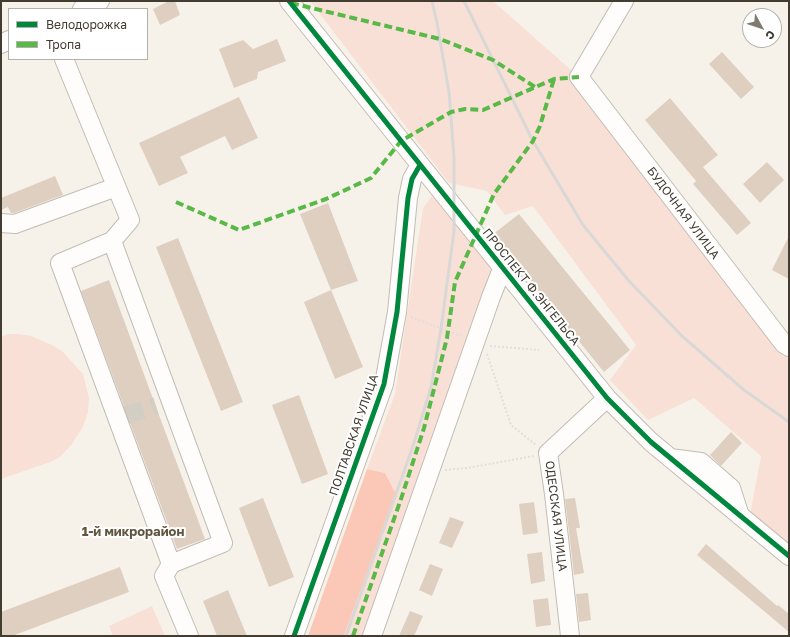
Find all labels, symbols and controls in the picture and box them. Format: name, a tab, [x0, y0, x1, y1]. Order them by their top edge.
legend	[8, 8, 148, 60]
north arrow	[742, 8, 782, 48]
text: Велодорожка	[46, 17, 127, 32]
text: С	[763, 28, 778, 43]
text: Тропа	[46, 37, 81, 52]
street label: БУДОЧНАЯ УЛИЦА	[644, 164, 722, 262]
street label: ПРОСПЕКТ Ф.ЭНГЕЛЬСА	[479, 226, 583, 348]
street label: ПОЛТАВСКАЯ УЛИЦА	[326, 372, 382, 498]
street label: ОДЕССКАЯ УЛИЦА	[542, 460, 570, 572]
district label: 1-й микрорайон	[82, 524, 184, 540]

